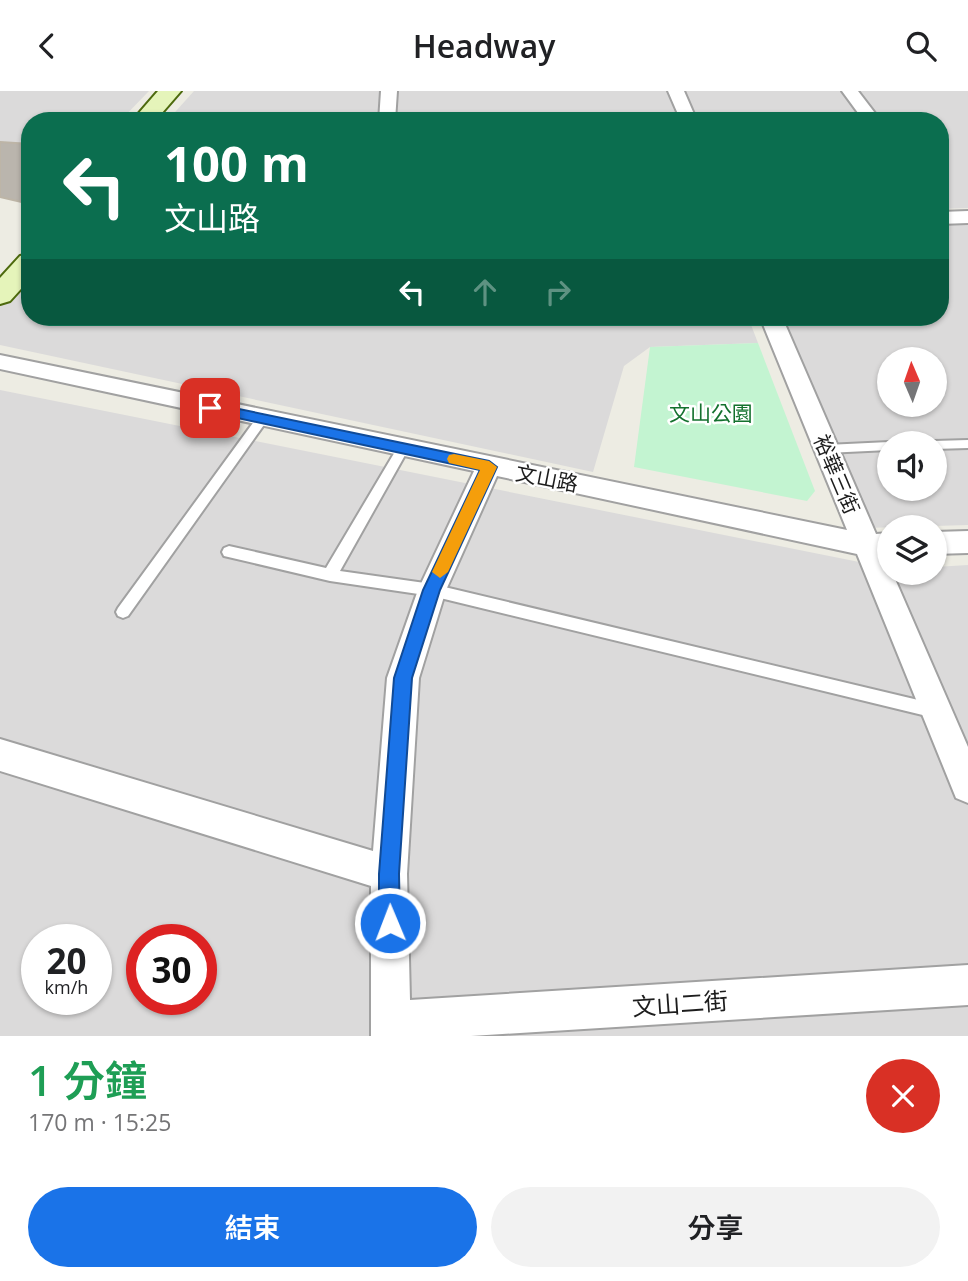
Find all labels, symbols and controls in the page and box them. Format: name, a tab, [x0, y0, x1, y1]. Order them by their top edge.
text: Headway	[413, 24, 555, 67]
icon: back	[28, 27, 66, 65]
icon: search	[902, 27, 940, 65]
text: 100 m	[164, 130, 309, 196]
icon: left	[49, 140, 140, 231]
text: 文山路	[164, 196, 260, 239]
icon: left	[393, 273, 431, 311]
icon: ahead	[466, 273, 504, 311]
icon: right	[539, 273, 577, 311]
north arrow	[877, 347, 947, 417]
map controls	[877, 347, 947, 585]
pin	[180, 378, 240, 438]
icon: arrive	[191, 389, 229, 427]
park label: 文山公園	[669, 399, 753, 427]
street label: 裕華三街	[808, 430, 866, 518]
button: sound	[877, 431, 947, 501]
street label: 文山路	[513, 458, 581, 498]
button: layers	[877, 515, 947, 585]
position arrow	[353, 886, 427, 960]
speed limit sign: 30	[126, 924, 217, 1015]
text: 20	[46, 937, 87, 984]
text: km/h	[45, 975, 88, 999]
street label: 文山二街	[631, 983, 729, 1023]
text: 1 分鐘	[28, 1051, 147, 1108]
button: close	[866, 1059, 940, 1133]
text: 170 m · 15:25	[28, 1106, 171, 1138]
button: 結束	[28, 1187, 477, 1267]
button: 分享	[491, 1187, 940, 1267]

